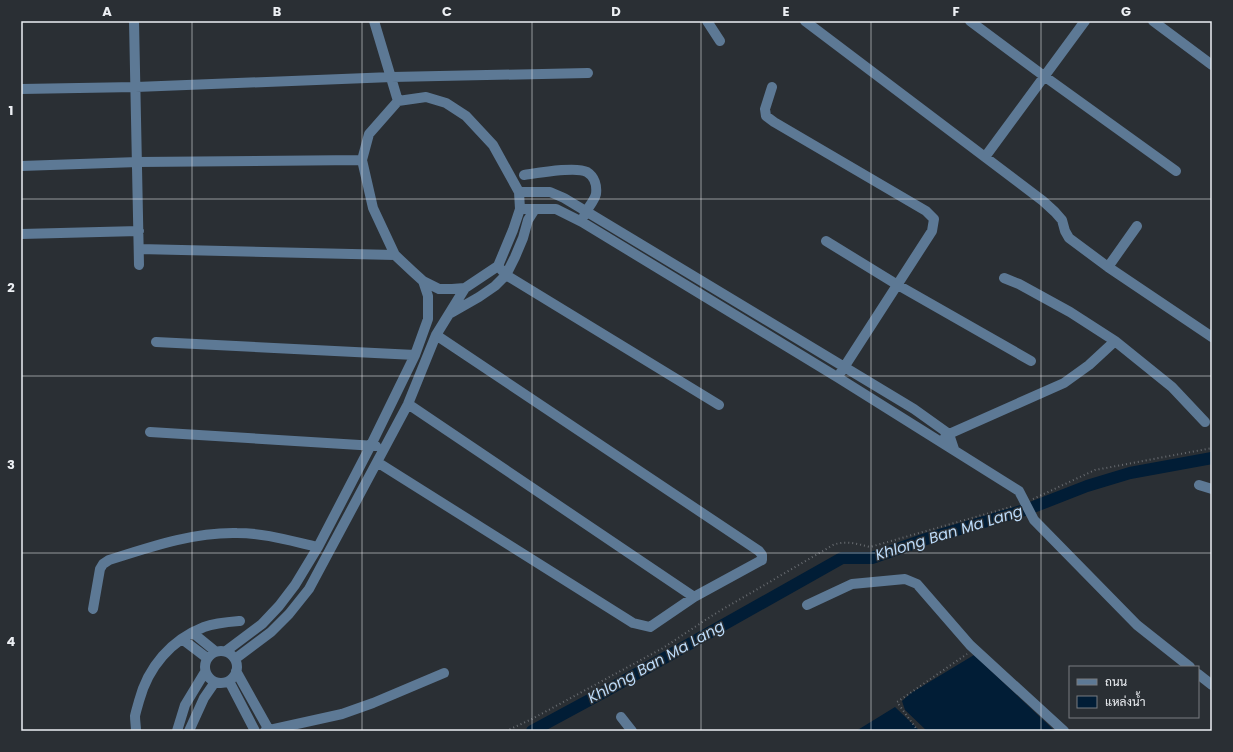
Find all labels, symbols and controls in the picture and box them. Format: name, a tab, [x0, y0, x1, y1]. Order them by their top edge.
text: A	[102, 2, 112, 21]
text: B	[273, 2, 282, 21]
text: C	[442, 2, 452, 21]
text: D	[611, 2, 621, 21]
text: E	[782, 2, 790, 21]
text: F	[952, 2, 960, 21]
text: G	[1121, 2, 1131, 21]
text: 1	[9, 101, 13, 120]
text: 2	[7, 278, 15, 297]
text: 3	[7, 455, 15, 474]
water label: Khlong Ban Ma Lang	[872, 500, 1025, 565]
water label: Khlong Ban Ma Lang	[584, 615, 728, 708]
text: 4	[7, 632, 16, 651]
legend	[1069, 666, 1199, 718]
text: ถนน	[1105, 673, 1128, 690]
text: แหล่งน้ำ	[1105, 691, 1145, 710]

